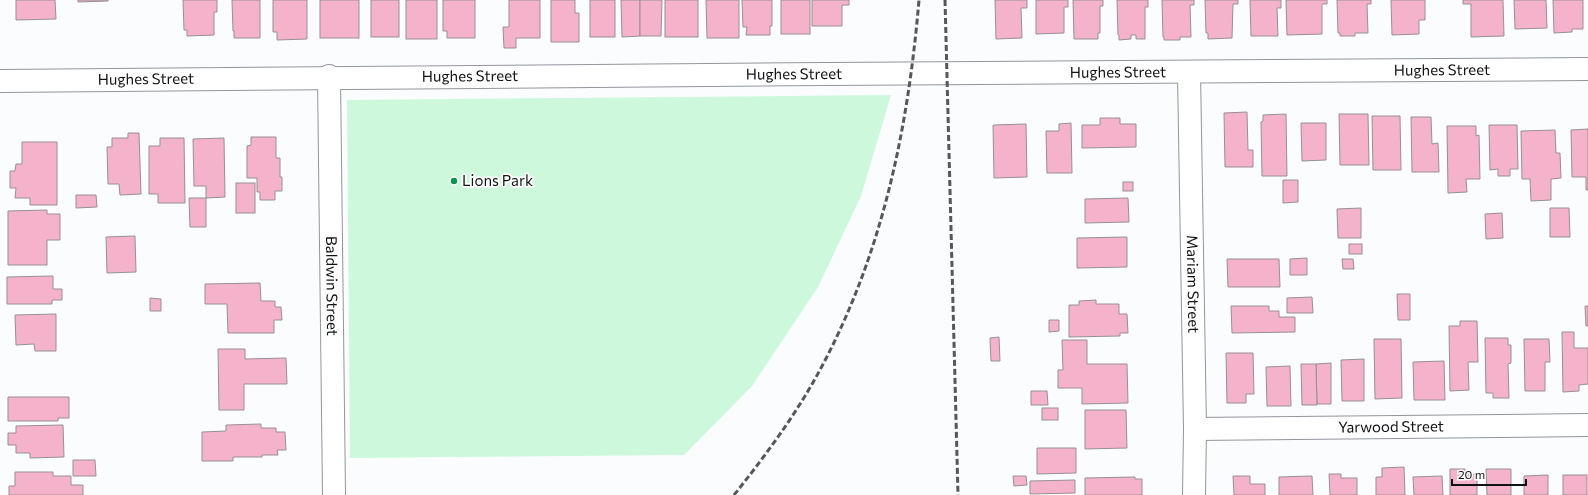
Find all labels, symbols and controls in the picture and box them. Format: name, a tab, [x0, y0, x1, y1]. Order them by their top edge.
street label: Hughes Street	[1394, 60, 1490, 79]
street label: Hughes Street	[1070, 62, 1166, 81]
street label: Hughes Street	[746, 64, 842, 83]
street label: Hughes Street	[422, 66, 518, 85]
street label: Hughes Street	[98, 69, 194, 88]
place label: Lions Park	[462, 171, 533, 189]
marker: Lions Park	[449, 176, 459, 186]
street label: Mariam Street	[1184, 235, 1203, 333]
street label: Baldwin Street	[323, 236, 342, 336]
street label: Yarwood Street	[1338, 416, 1444, 436]
scale bar	[1452, 461, 1526, 487]
text: 20 m	[1458, 467, 1485, 481]

